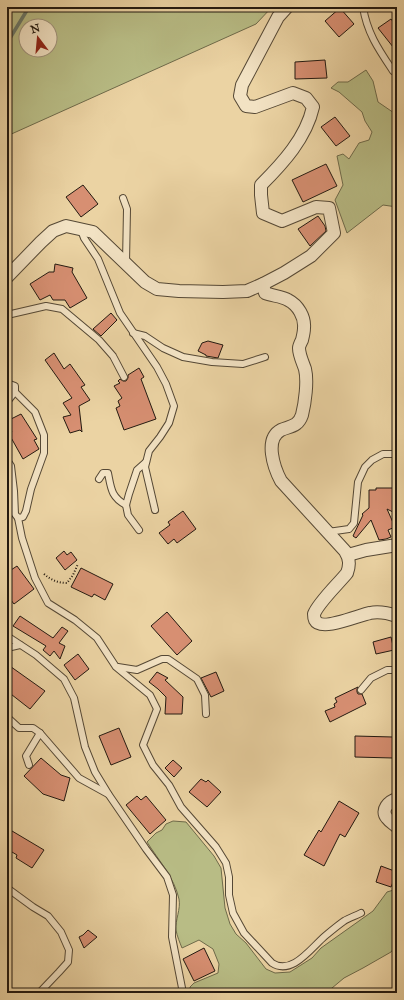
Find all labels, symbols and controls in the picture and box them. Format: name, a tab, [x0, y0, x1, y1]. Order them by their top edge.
north arrow	[18, 18, 58, 58]
text: N	[29, 21, 42, 36]

